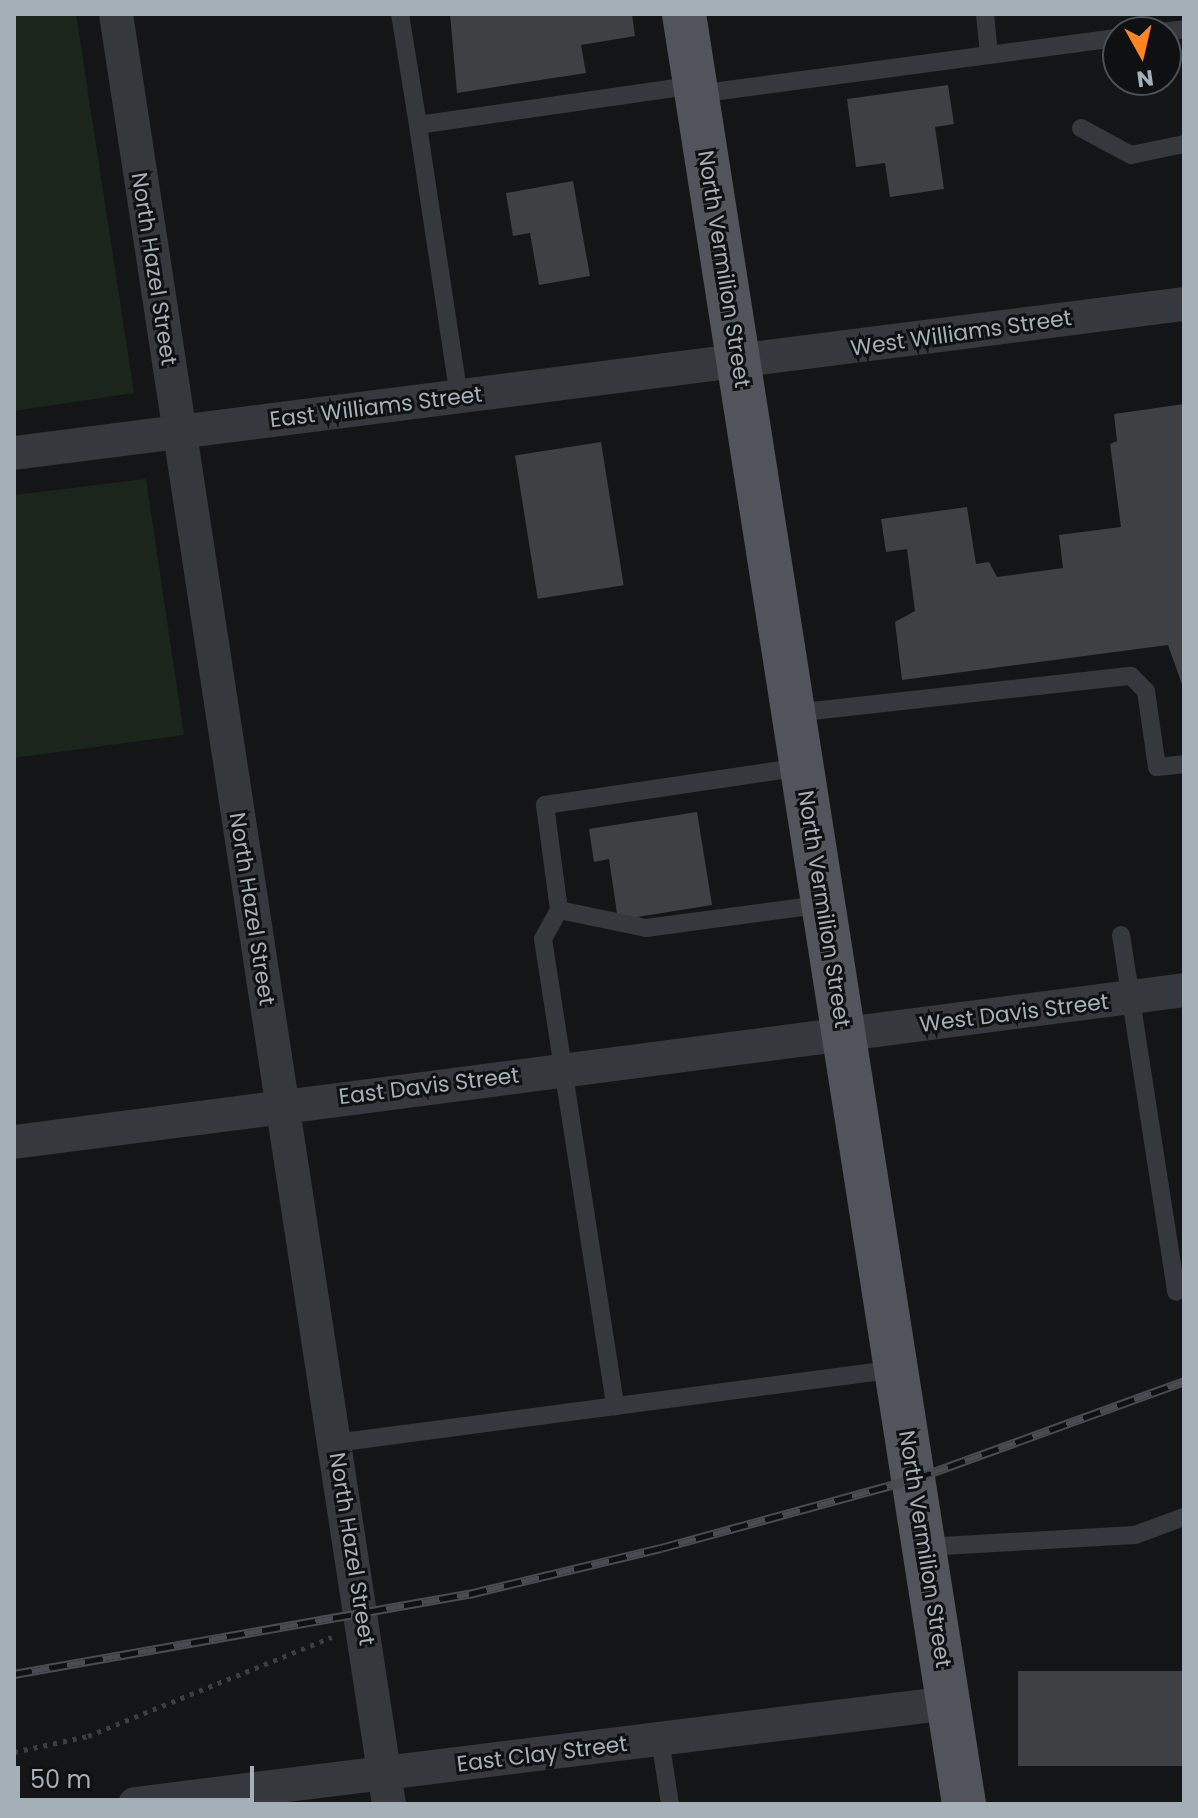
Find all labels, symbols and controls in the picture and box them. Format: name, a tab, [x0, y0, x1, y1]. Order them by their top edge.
north arrow	[1102, 16, 1182, 96]
text: N	[1135, 62, 1155, 95]
street label: North Vermilion Street	[692, 149, 756, 389]
street label: North Hazel Street	[126, 171, 182, 367]
street label: West Williams Street	[849, 304, 1073, 362]
street label: East Williams Street	[268, 381, 484, 433]
street label: North Vermilion Street	[792, 789, 856, 1029]
street label: North Hazel Street	[224, 811, 280, 1007]
street label: West Davis Street	[918, 988, 1110, 1038]
street label: East Davis Street	[337, 1062, 521, 1110]
street label: North Vermilion Street	[893, 1429, 957, 1669]
street label: North Hazel Street	[324, 1451, 380, 1647]
street label: East Clay Street	[455, 1730, 629, 1778]
scale bar	[20, 1750, 258, 1800]
text: 50 m	[30, 1763, 91, 1796]

